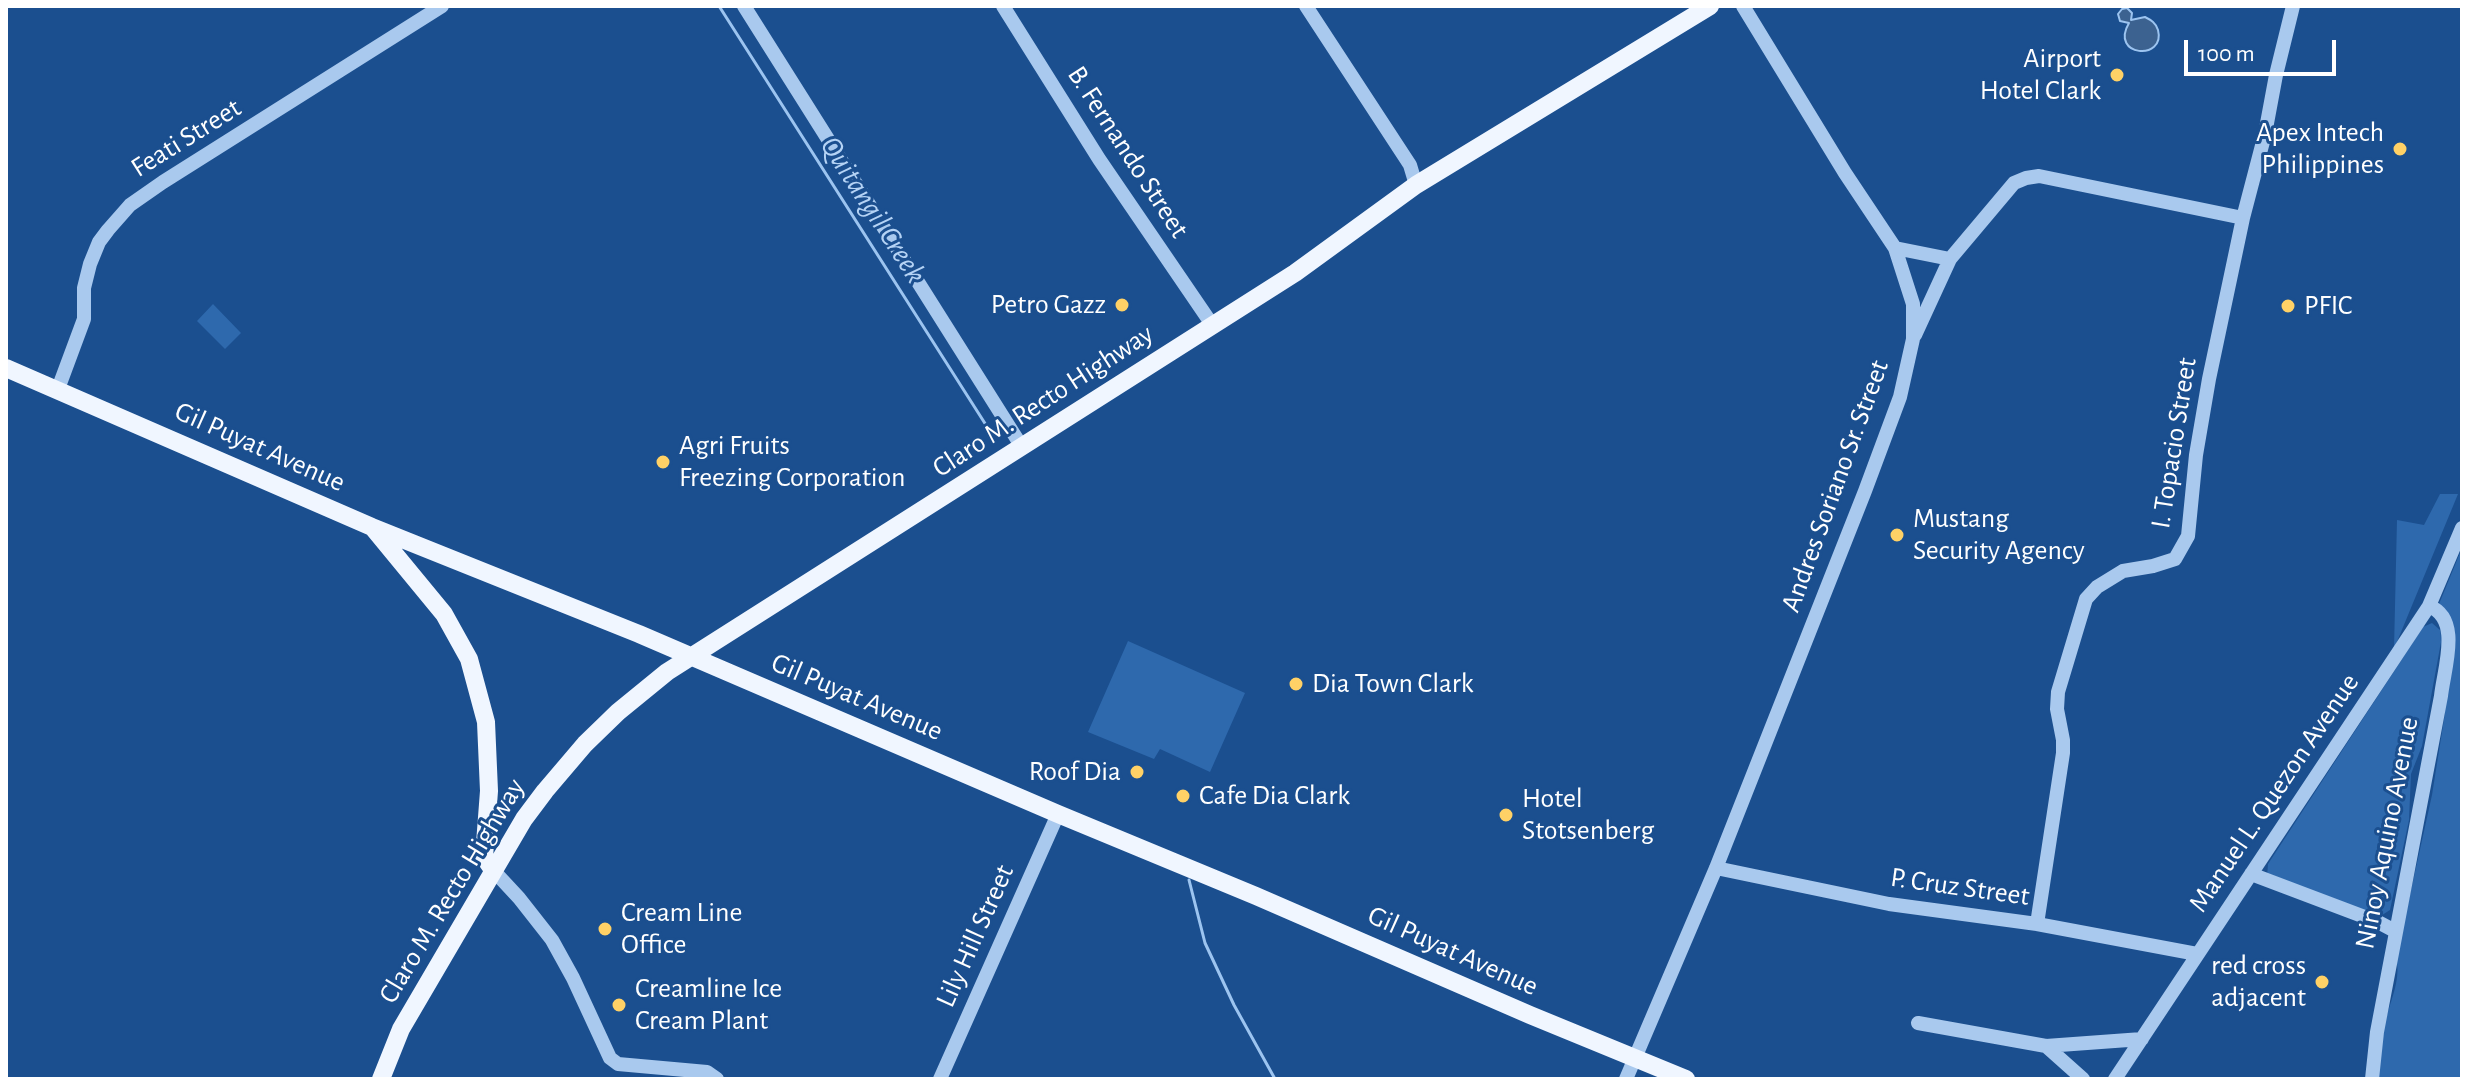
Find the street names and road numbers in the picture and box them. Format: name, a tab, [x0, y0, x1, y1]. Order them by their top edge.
street label: B. Fernando Street	[1060, 60, 1196, 244]
street label: Feati Street	[125, 91, 247, 185]
street label: Claro M. Recto Highway	[926, 317, 1160, 485]
street label: Andres Soriano Sr. Street	[1774, 355, 1896, 617]
street label: I. Topacio Street	[2144, 355, 2204, 531]
street label: Gil Puyat Avenue	[170, 394, 350, 500]
street label: Gil Puyat Avenue	[766, 646, 948, 748]
street label: Manuel L. Quezon Avenue	[2182, 667, 2366, 919]
street label: Ninoy Aquino Avenue	[2348, 714, 2426, 952]
street label: Claro M. Recto Highway	[372, 772, 532, 1010]
street label: Lily Hill Street	[929, 860, 1021, 1012]
street label: P. Cruz Street	[1888, 861, 2032, 913]
street label: Gil Puyat Avenue	[1363, 898, 1543, 1004]

